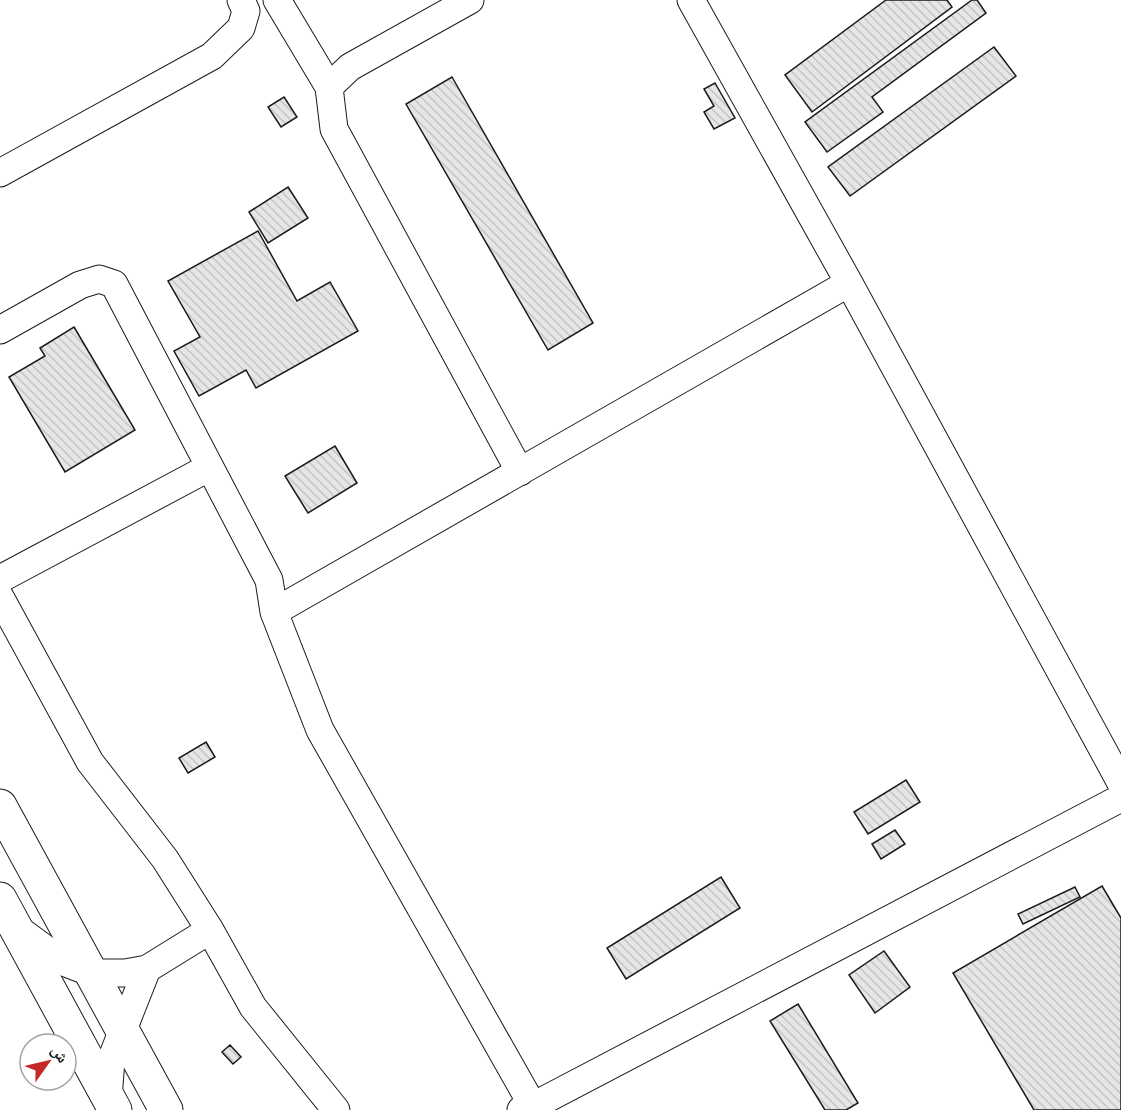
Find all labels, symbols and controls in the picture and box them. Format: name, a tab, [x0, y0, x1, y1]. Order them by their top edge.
north arrow	[18, 1032, 78, 1092]
text: ش	[47, 1040, 74, 1067]

